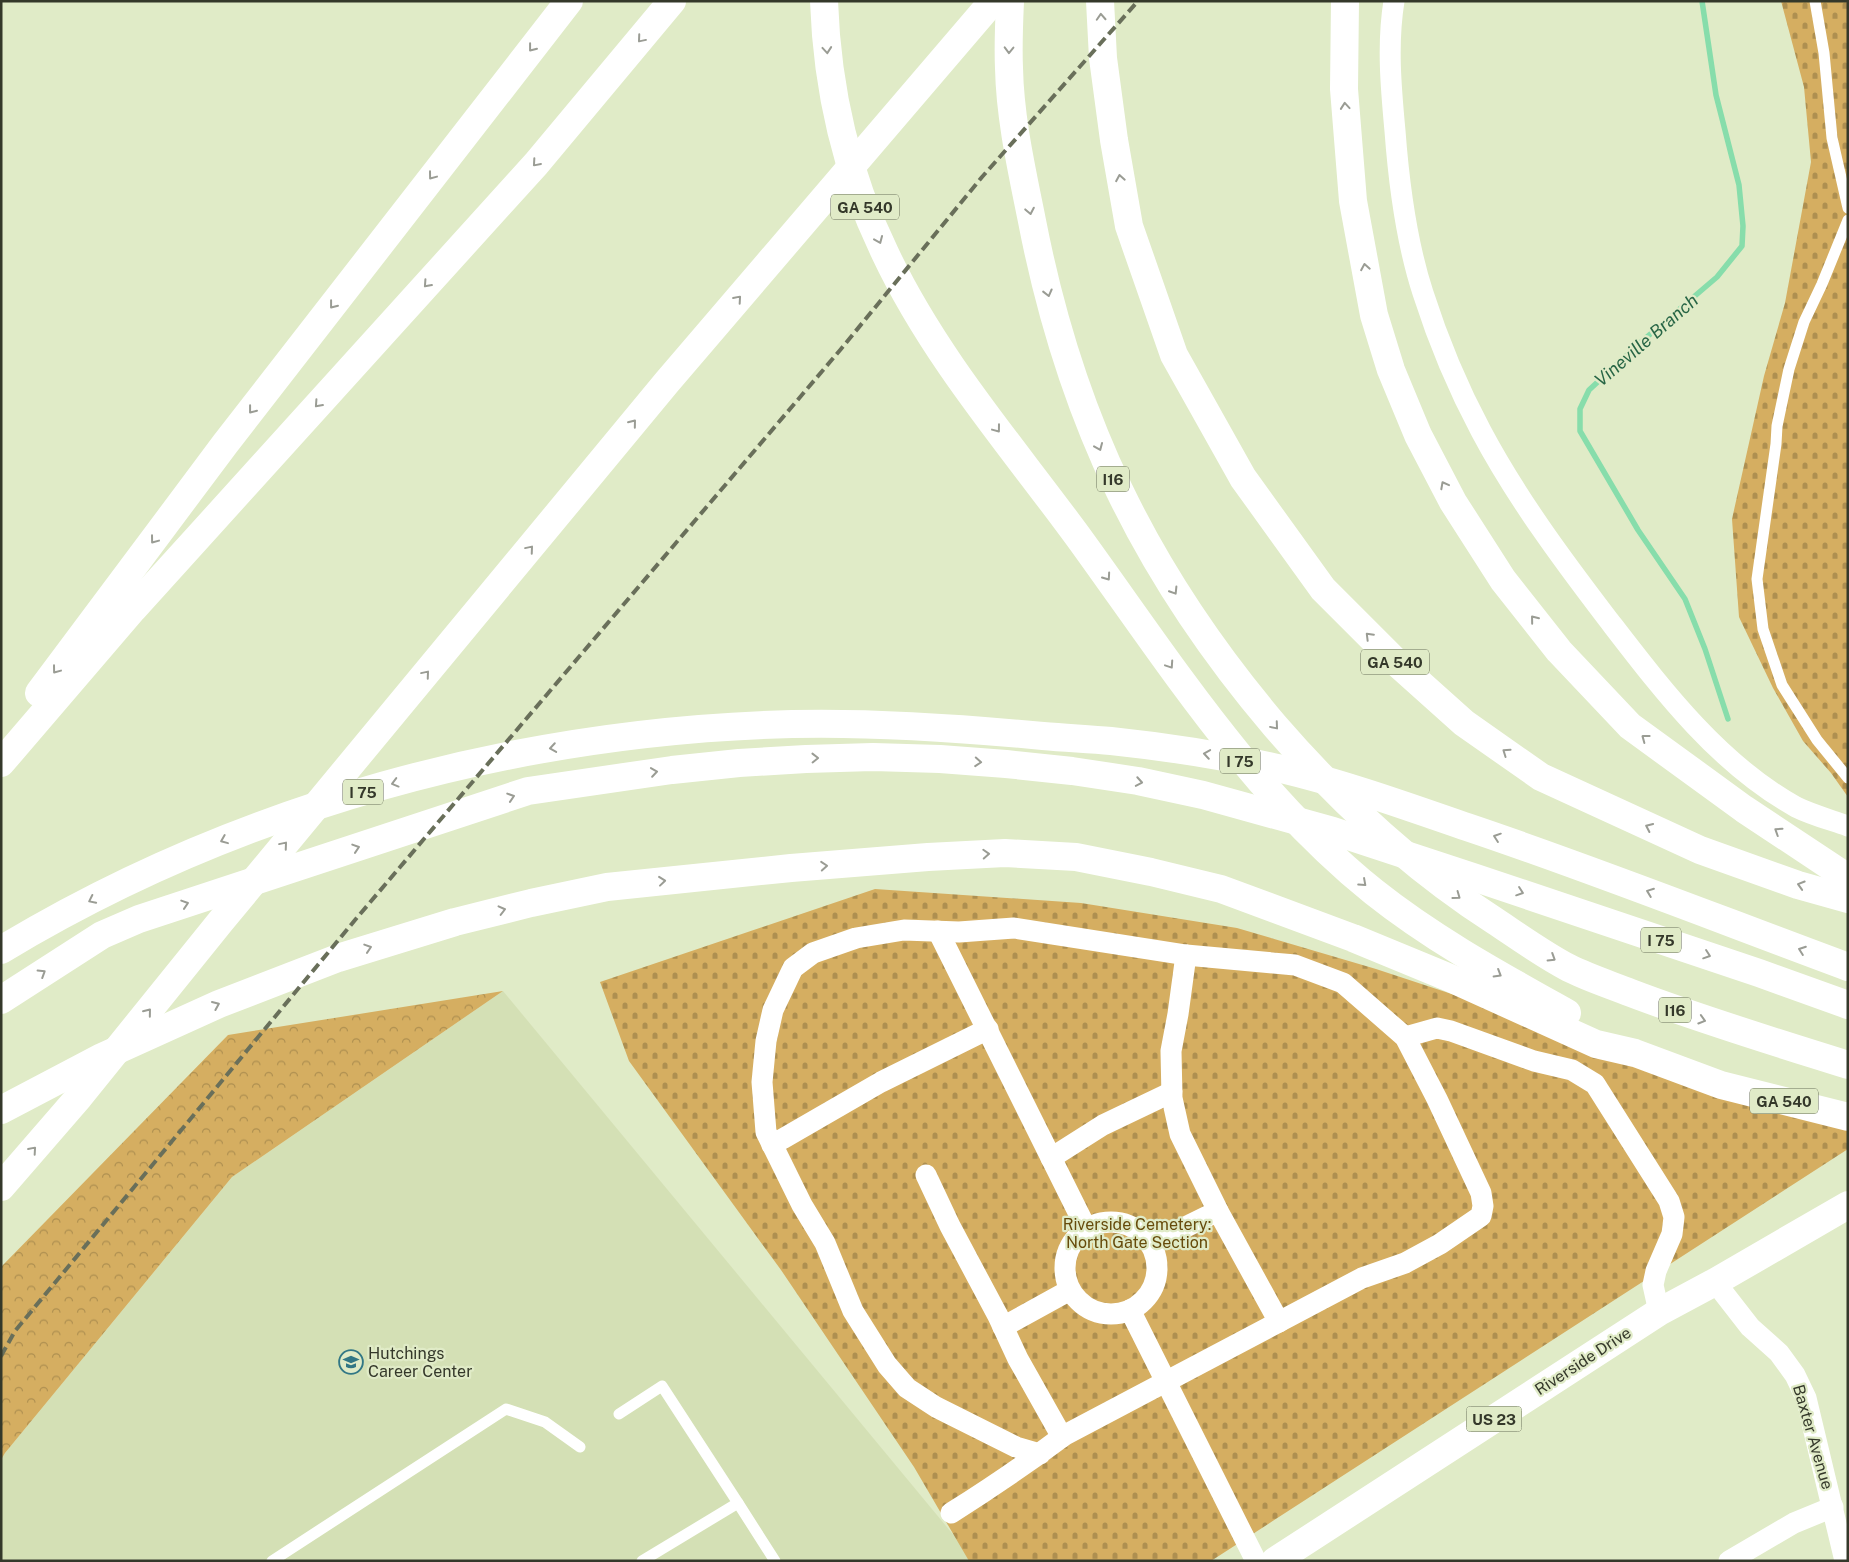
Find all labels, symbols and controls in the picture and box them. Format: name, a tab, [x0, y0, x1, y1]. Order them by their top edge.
one-way arrow	[1095, 13, 1106, 21]
one-way arrow	[637, 33, 646, 42]
one-way arrow	[529, 43, 538, 52]
one-way arrow	[822, 46, 833, 54]
one-way arrow	[1004, 46, 1014, 54]
one-way arrow	[1340, 102, 1351, 110]
one-way arrow	[533, 158, 542, 167]
one-way arrow	[429, 171, 438, 180]
one-way arrow	[1116, 174, 1126, 183]
road number: GA 540	[831, 194, 899, 220]
one-way arrow	[1025, 206, 1035, 215]
one-way arrow	[872, 235, 883, 244]
one-way arrow	[1361, 263, 1371, 271]
one-way arrow	[424, 278, 433, 287]
one-way arrow	[1042, 288, 1052, 296]
water label: Vineville Branch	[1590, 289, 1702, 391]
one-way arrow	[732, 296, 741, 305]
one-way arrow	[330, 299, 338, 308]
one-way arrow	[315, 399, 324, 408]
one-way arrow	[249, 404, 257, 413]
one-way arrow	[628, 420, 637, 429]
one-way arrow	[991, 423, 999, 432]
one-way arrow	[1092, 442, 1103, 451]
road number: I16	[1097, 466, 1129, 492]
one-way arrow	[1440, 481, 1450, 490]
one-way arrow	[151, 534, 159, 543]
one-way arrow	[524, 546, 533, 555]
one-way arrow	[1101, 571, 1110, 581]
one-way arrow	[1168, 585, 1177, 594]
one-way arrow	[1531, 616, 1540, 625]
one-way arrow	[1366, 632, 1375, 641]
road number: GA 540	[1361, 650, 1429, 674]
one-way arrow	[1164, 659, 1173, 669]
one-way arrow	[54, 664, 62, 673]
one-way arrow	[421, 671, 429, 680]
one-way arrow	[1269, 720, 1278, 729]
one-way arrow	[1642, 735, 1651, 743]
one-way arrow	[549, 742, 558, 752]
road number: I 75	[1220, 748, 1260, 774]
one-way arrow	[1502, 749, 1512, 758]
one-way arrow	[1203, 750, 1211, 760]
one-way arrow	[812, 753, 820, 763]
one-way arrow	[974, 756, 982, 767]
one-way arrow	[649, 768, 658, 778]
one-way arrow	[1135, 776, 1143, 786]
one-way arrow	[391, 777, 399, 787]
road number: I 75	[343, 780, 383, 804]
one-way arrow	[506, 793, 514, 803]
one-way arrow	[1646, 823, 1655, 833]
one-way arrow	[1774, 828, 1784, 837]
one-way arrow	[1494, 833, 1502, 843]
one-way arrow	[220, 834, 229, 844]
one-way arrow	[279, 842, 287, 851]
one-way arrow	[352, 844, 360, 854]
one-way arrow	[982, 848, 990, 859]
one-way arrow	[820, 861, 828, 872]
one-way arrow	[658, 876, 666, 887]
one-way arrow	[1358, 877, 1367, 886]
one-way arrow	[1797, 881, 1806, 891]
one-way arrow	[1515, 886, 1523, 896]
one-way arrow	[1646, 888, 1655, 898]
one-way arrow	[1451, 890, 1461, 899]
one-way arrow	[88, 894, 97, 904]
one-way arrow	[181, 900, 189, 910]
one-way arrow	[498, 905, 507, 916]
road number: I 75	[1641, 928, 1681, 952]
one-way arrow	[363, 944, 372, 954]
one-way arrow	[1798, 946, 1807, 956]
one-way arrow	[1702, 949, 1711, 959]
one-way arrow	[1547, 951, 1556, 961]
one-way arrow	[1492, 967, 1501, 977]
one-way arrow	[37, 970, 46, 980]
road number: I16	[1659, 998, 1691, 1022]
one-way arrow	[211, 1001, 220, 1012]
one-way arrow	[143, 1008, 152, 1017]
one-way arrow	[1697, 1014, 1706, 1024]
road number: GA 540	[1750, 1088, 1818, 1114]
one-way arrow	[27, 1147, 36, 1156]
park label: Riverside Cemetery: North Gate Section	[1063, 1215, 1211, 1252]
street label: Riverside Drive	[1531, 1323, 1635, 1399]
place label: Hutchings Career Center	[368, 1344, 472, 1381]
school or university icon: Hutchings Career Center	[338, 1349, 364, 1375]
street label: Baxter Avenue	[1789, 1382, 1837, 1492]
road number: US 23	[1466, 1406, 1522, 1432]

